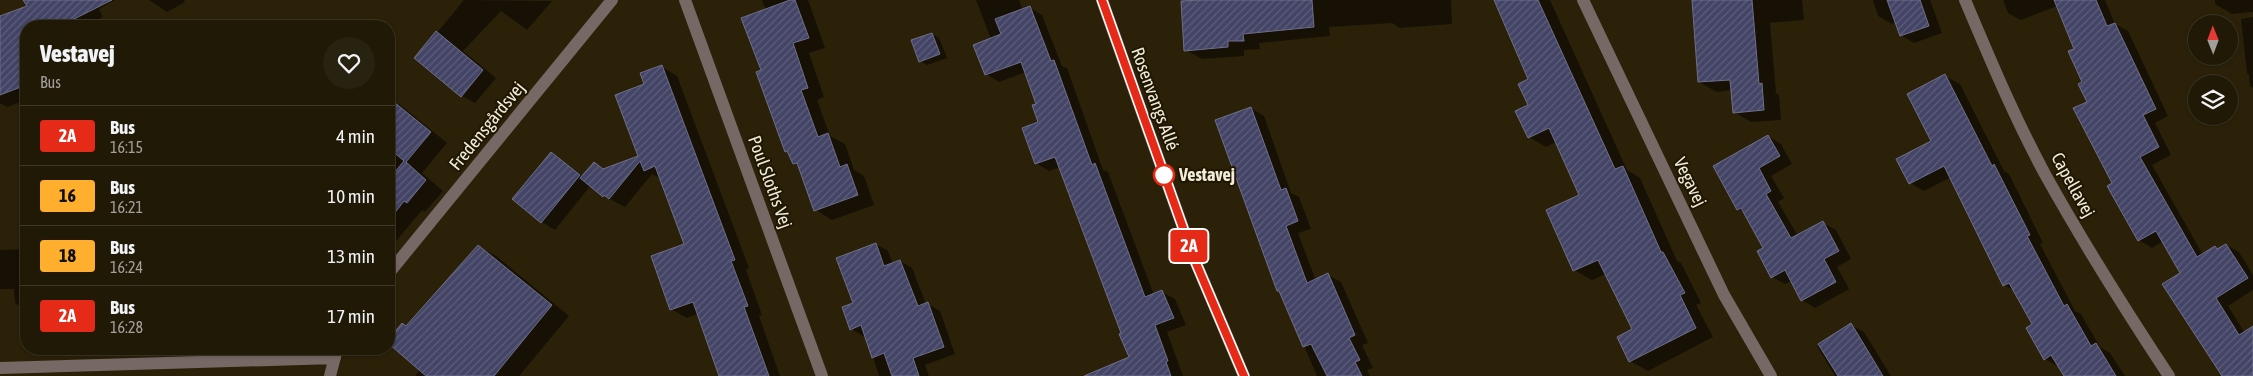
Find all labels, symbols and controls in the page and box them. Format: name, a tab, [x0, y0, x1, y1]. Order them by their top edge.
north arrow	[2188, 15, 2238, 65]
map controls	[2188, 15, 2238, 125]
button: heart	[323, 37, 375, 89]
text: Vestavej	[40, 40, 115, 67]
street label: Rosenvangs Allé	[1127, 45, 1184, 153]
text: Bus	[40, 73, 61, 91]
button: layers	[2188, 75, 2238, 125]
street label: Fredensgårdsvej	[445, 77, 529, 174]
text: Bus	[110, 116, 135, 138]
text: 2A	[59, 125, 76, 146]
text: 4 min	[336, 125, 375, 147]
street label: Poul Sloths Vej	[744, 133, 797, 231]
text: 16:15	[110, 138, 143, 156]
street label: Capellavej	[2047, 149, 2100, 221]
street label: Vegavej	[1670, 154, 1711, 210]
marker: Vestavej	[1153, 164, 1175, 186]
place label: Vestavej	[1178, 164, 1235, 185]
text: Bus	[110, 176, 135, 198]
text: 16	[59, 185, 76, 206]
text: 10 min	[327, 185, 375, 207]
text: 16:21	[110, 198, 143, 216]
line badge: 2A	[1166, 230, 1212, 262]
text: 2A	[1180, 235, 1198, 256]
text: Bus	[110, 236, 135, 258]
text: 18	[59, 245, 76, 266]
text: 13 min	[327, 245, 375, 267]
text: 16:24	[110, 258, 143, 276]
text: Bus	[110, 296, 135, 318]
text: 2A	[59, 305, 76, 326]
text: 17 min	[327, 305, 375, 327]
text: 16:28	[110, 318, 143, 336]

